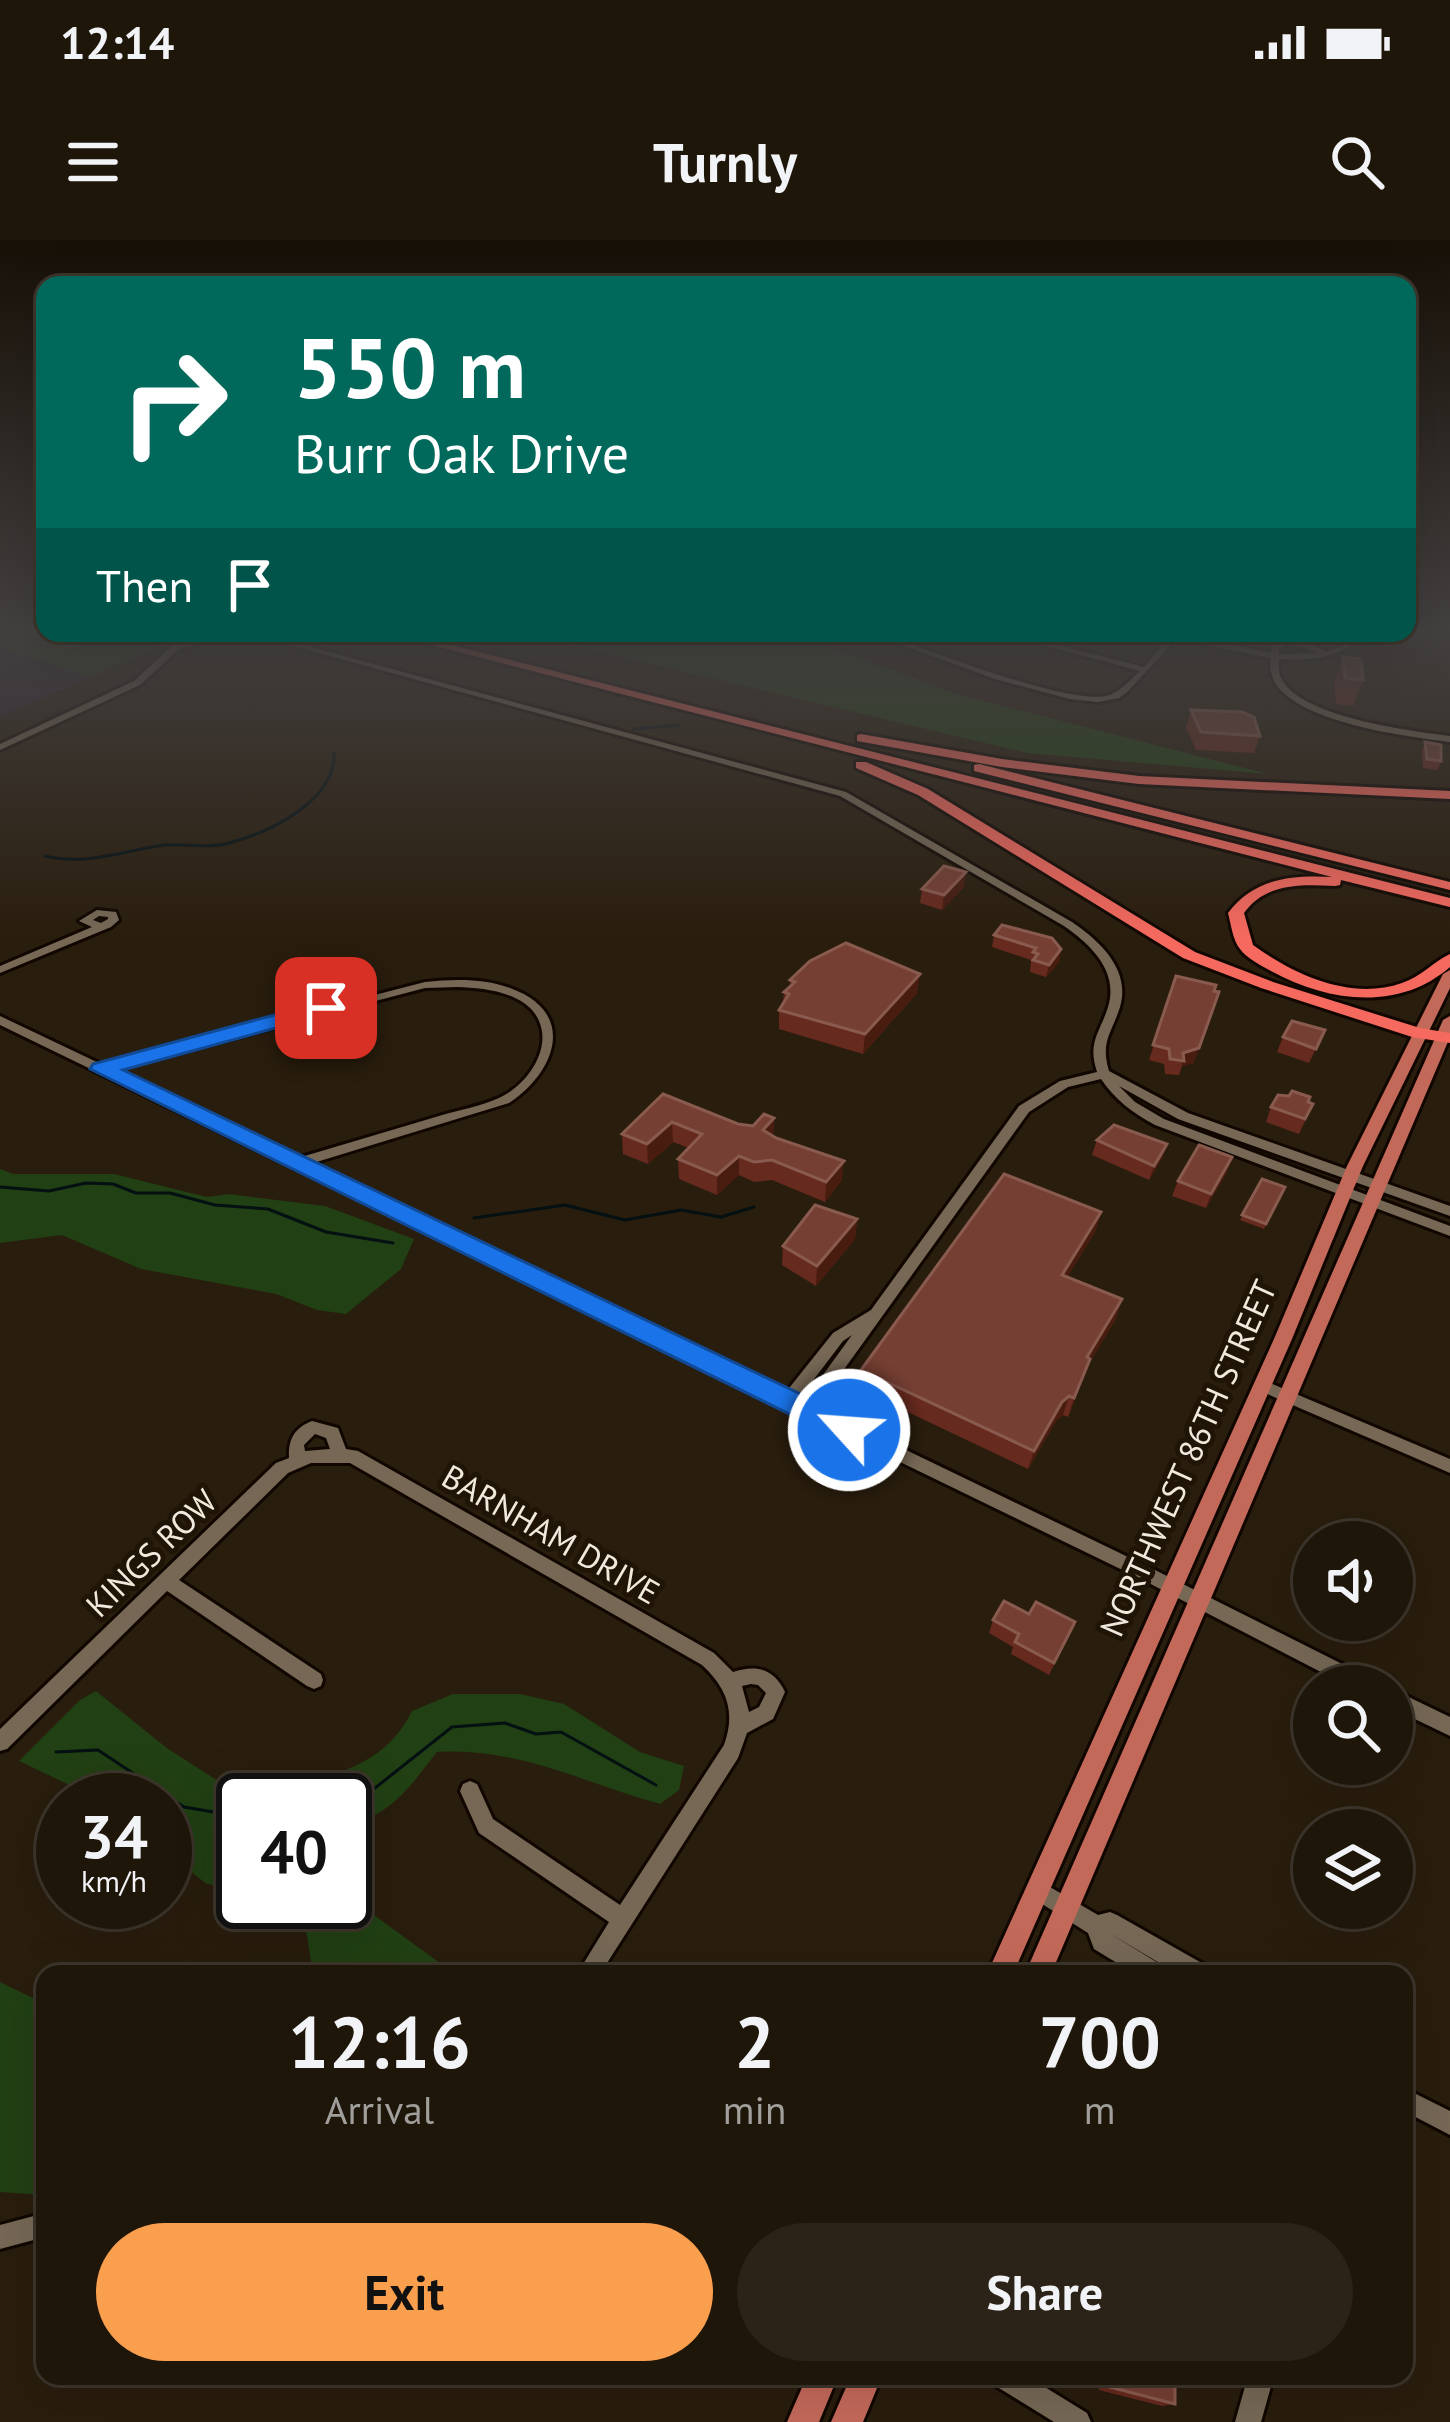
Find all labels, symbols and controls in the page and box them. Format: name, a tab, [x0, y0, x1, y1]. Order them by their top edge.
text: 12:14	[60, 13, 174, 71]
text: Turnly	[653, 127, 797, 197]
icon: menu	[60, 129, 126, 195]
icon: search	[1324, 129, 1390, 195]
text: 550 m	[294, 312, 526, 421]
icon: right	[96, 324, 252, 480]
text: Burr Oak Drive	[294, 418, 629, 488]
icon: arrive	[217, 552, 283, 618]
text: Then	[96, 556, 193, 614]
pin	[275, 957, 377, 1059]
icon: arrive	[293, 975, 359, 1041]
street label: NORTHWEST 86TH STREET	[1089, 1273, 1286, 1643]
position arrow	[786, 1367, 912, 1493]
street label: BARNHAM DRIVE	[435, 1454, 668, 1613]
street label: KINGS ROW	[76, 1479, 226, 1626]
map controls	[1293, 1521, 1413, 1929]
button: sound	[1293, 1521, 1413, 1641]
button: search	[1293, 1665, 1413, 1785]
speed limit sign: 40	[216, 1773, 372, 1929]
text: 34	[80, 1797, 148, 1875]
button: layers	[1293, 1809, 1413, 1929]
text: km/h	[81, 1861, 147, 1900]
text: 12:16	[288, 1995, 471, 2088]
text: 2	[734, 1995, 775, 2088]
text: 700	[1038, 1995, 1161, 2088]
text: Arrival	[325, 2084, 434, 2135]
text: min	[723, 2084, 786, 2135]
text: m	[1084, 2084, 1115, 2135]
button: Exit	[96, 2223, 713, 2361]
button: Share	[737, 2223, 1353, 2361]

